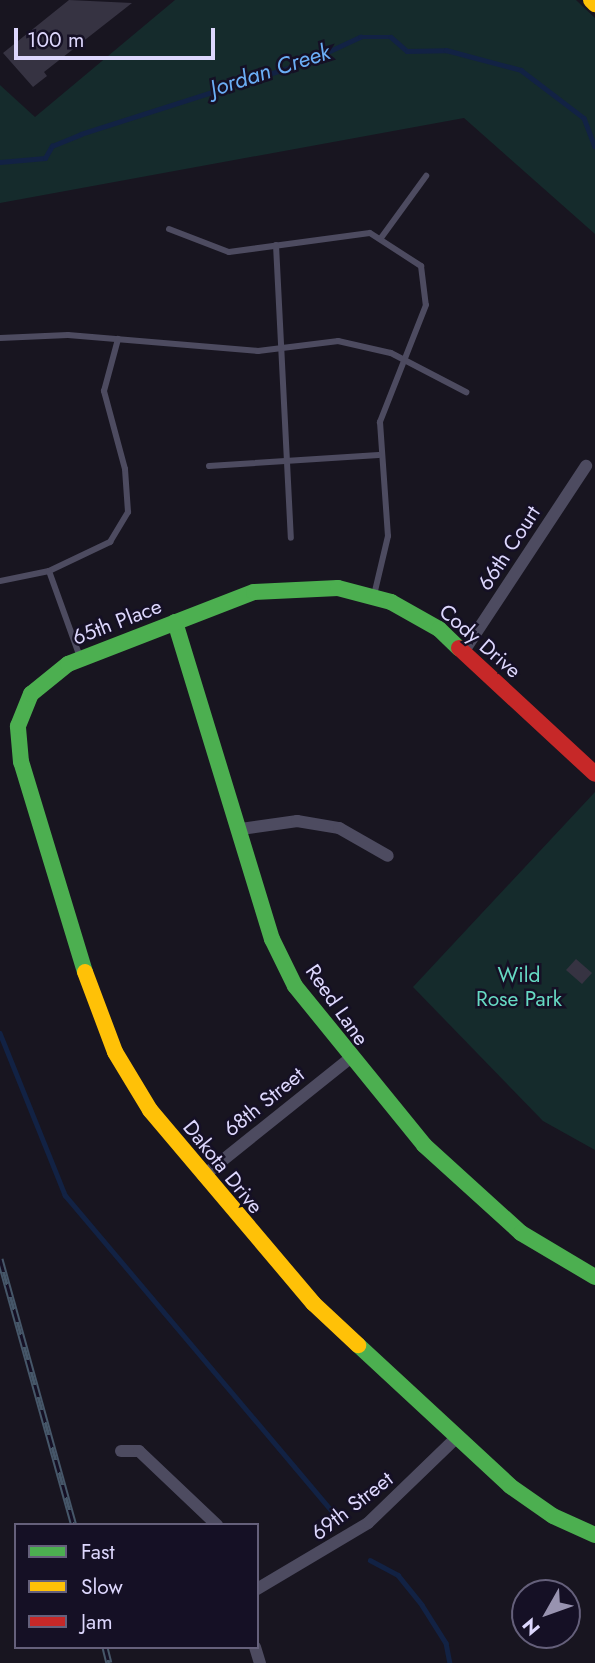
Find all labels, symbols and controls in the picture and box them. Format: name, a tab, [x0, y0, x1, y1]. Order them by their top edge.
scale bar	[18, 14, 219, 58]
text: 100 m	[27, 25, 84, 55]
water label: Jordan Creek	[206, 38, 334, 102]
street label: 66th Court	[472, 501, 546, 595]
street label: 65th Place	[69, 593, 165, 651]
street label: Cody Drive	[434, 599, 526, 683]
street label: Reed Lane	[300, 960, 374, 1050]
park label: Wild Rose Park	[476, 962, 562, 1012]
street label: 68th Street	[219, 1062, 309, 1142]
street label: Dakota Drive	[178, 1115, 268, 1219]
street label: 69th Street	[306, 1466, 398, 1546]
legend	[14, 1523, 259, 1649]
text: Fast	[81, 1537, 114, 1567]
text: Slow	[81, 1572, 123, 1602]
north arrow	[511, 1579, 581, 1649]
text: Jam	[81, 1607, 113, 1637]
text: N	[516, 1612, 546, 1641]

